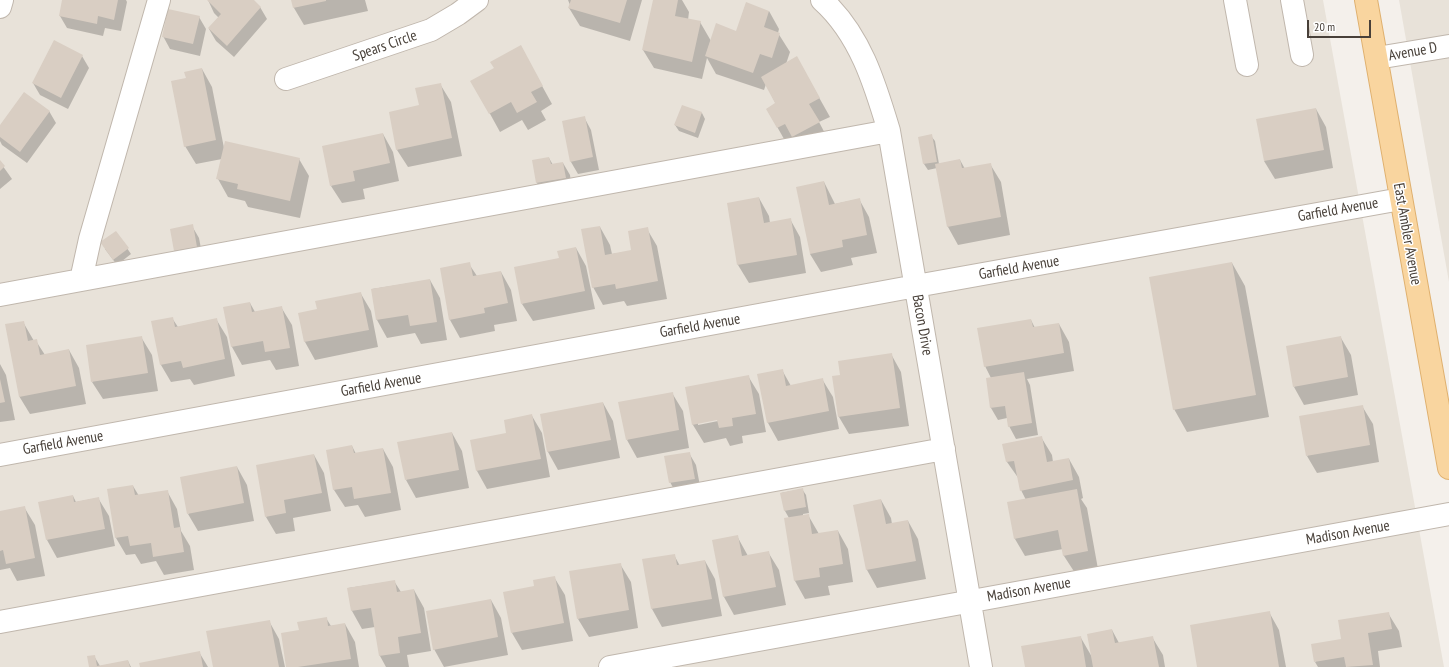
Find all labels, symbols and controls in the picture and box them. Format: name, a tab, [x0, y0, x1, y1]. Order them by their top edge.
scale bar	[1309, 12, 1373, 38]
text: 20 m	[1314, 19, 1335, 34]
street label: Spears Circle	[351, 27, 419, 65]
street label: Avenue D	[1387, 39, 1439, 65]
street label: East Ambler Avenue	[1389, 182, 1425, 286]
street label: Garfield Avenue	[1296, 194, 1380, 226]
street label: Garfield Avenue	[977, 252, 1061, 284]
street label: Bacon Drive	[908, 293, 936, 357]
street label: Garfield Avenue	[658, 310, 742, 342]
street label: Garfield Avenue	[339, 369, 423, 401]
street label: Garfield Avenue	[21, 427, 105, 459]
street label: Madison Avenue	[1305, 517, 1391, 549]
street label: Madison Avenue	[986, 574, 1072, 606]

